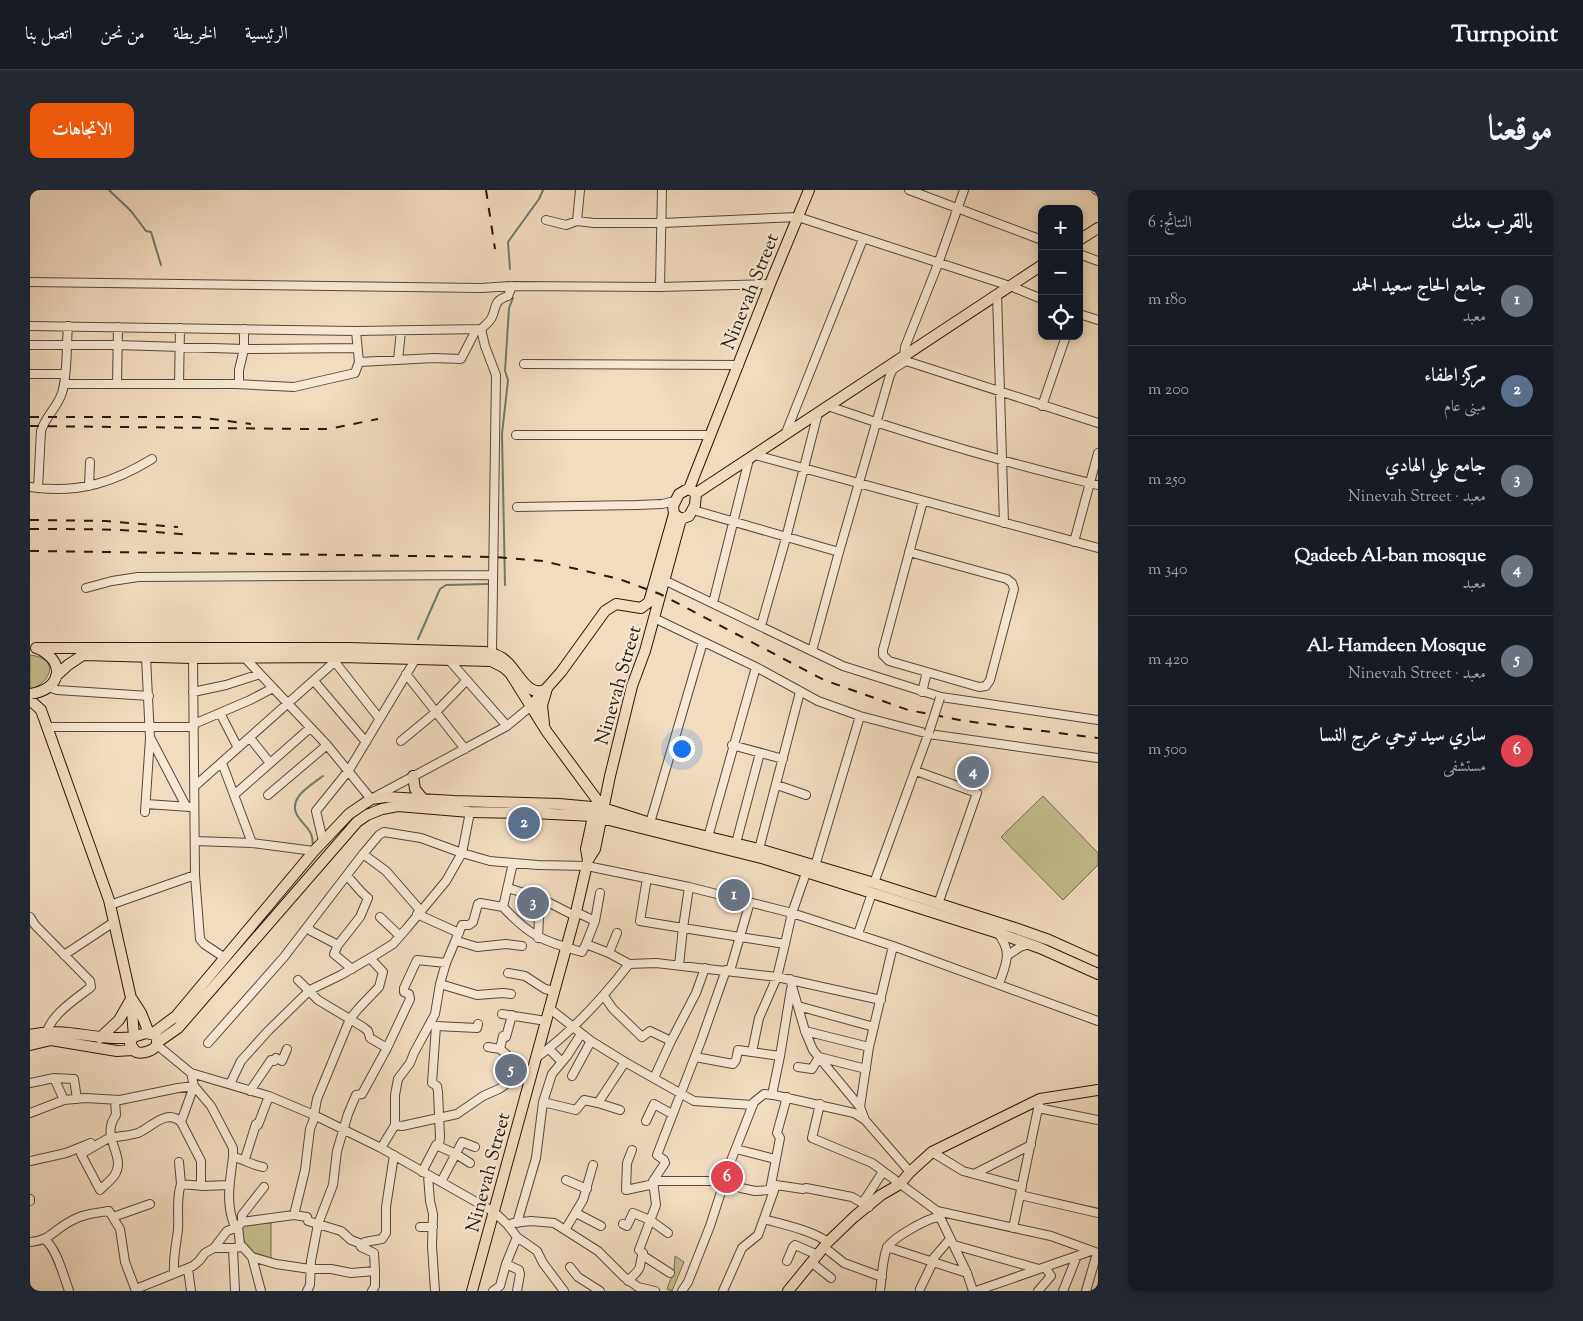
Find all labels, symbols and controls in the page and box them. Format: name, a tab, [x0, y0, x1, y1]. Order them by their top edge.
text: Turnpoint	[1451, 18, 1558, 52]
text: اتصل بنا	[25, 22, 72, 48]
text: من نحن	[100, 22, 145, 48]
text: الخريطة	[173, 22, 217, 48]
text: الرئيسية	[245, 22, 288, 48]
button: الاتجاهات	[30, 103, 134, 158]
text: موقعنا	[1488, 105, 1553, 156]
map controls	[1038, 205, 1083, 340]
button: +	[1038, 205, 1083, 250]
text: بالقرب منك	[1451, 208, 1533, 238]
text: النتائج: 6	[1148, 212, 1192, 235]
street label: Ninevah Street	[716, 229, 787, 354]
button: −	[1038, 250, 1083, 295]
text: جامع الحاج سعيد الحمد	[1351, 273, 1486, 300]
text: 180 m	[1148, 289, 1187, 312]
text: 1	[1514, 289, 1520, 312]
button: locate	[1038, 295, 1083, 340]
text: معبد	[1462, 306, 1486, 329]
text: مركز اطفاء	[1424, 363, 1486, 390]
text: 200 m	[1148, 379, 1189, 402]
text: 2	[1513, 379, 1521, 402]
text: مبنى عام	[1444, 396, 1486, 419]
text: جامع علي الهادي	[1385, 453, 1486, 480]
text: 250 m	[1148, 469, 1186, 492]
text: 3	[1514, 469, 1520, 492]
text: معبد · Ninevah Street	[1348, 486, 1486, 509]
text: Qadeeb Al-ban mosque	[1294, 543, 1486, 570]
text: 340 m	[1148, 559, 1188, 582]
text: 4	[1513, 559, 1521, 582]
text: معبد	[1462, 573, 1486, 596]
street label: Ninevah Street	[589, 622, 649, 749]
text: Al- Hamdeen Mosque	[1307, 633, 1486, 660]
text: 420 m	[1148, 649, 1189, 672]
text: 5	[1514, 649, 1520, 672]
text: معبد · Ninevah Street	[1348, 663, 1486, 686]
text: ساري سيد توحي عرج النسا	[1319, 723, 1486, 750]
your location	[669, 736, 695, 762]
text: 500 m	[1148, 739, 1187, 762]
text: 6	[1513, 739, 1521, 762]
pin: 4	[957, 753, 989, 791]
text: مستشفى	[1443, 756, 1486, 779]
pin: 2	[508, 804, 540, 842]
pin: 1	[718, 876, 750, 914]
pin: 3	[517, 884, 549, 922]
pin: 5	[495, 1051, 527, 1089]
street label: Ninevah Street	[460, 1109, 519, 1236]
pin: 6	[711, 1158, 743, 1196]

